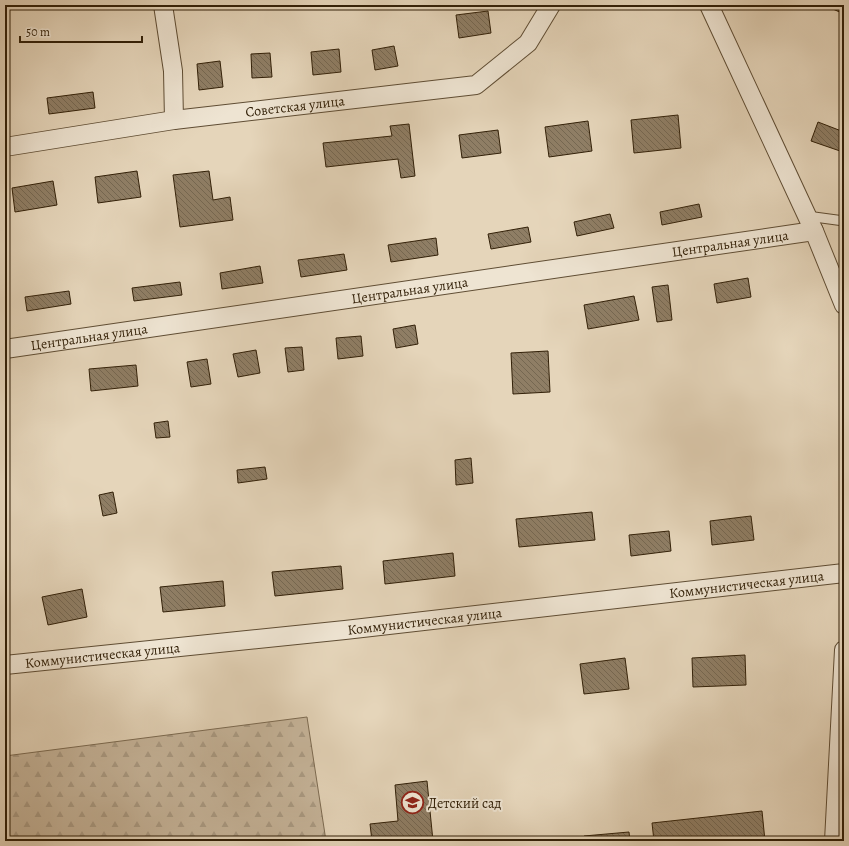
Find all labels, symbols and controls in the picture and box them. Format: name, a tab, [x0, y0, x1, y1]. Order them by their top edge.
scale bar	[20, 18, 142, 44]
text: 50 m	[26, 24, 50, 40]
street label: Советская улица	[244, 91, 346, 121]
street label: Центральная улица	[671, 225, 790, 261]
street label: Центральная улица	[350, 272, 470, 308]
street label: Центральная улица	[30, 319, 149, 355]
street label: Коммунистическая улица	[668, 566, 825, 602]
street label: Коммунистическая улица	[346, 603, 504, 639]
street label: Коммунистическая улица	[24, 637, 181, 672]
school or university icon: Детский сад	[400, 790, 426, 816]
place label: Детский сад	[428, 794, 501, 813]

